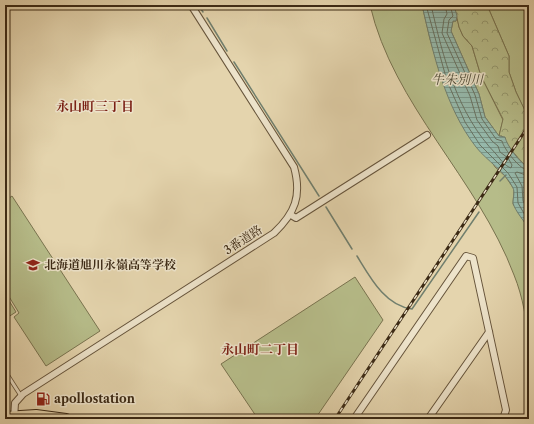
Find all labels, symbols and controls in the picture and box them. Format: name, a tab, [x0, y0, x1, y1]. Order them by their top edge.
water label: 牛朱別川	[431, 71, 485, 87]
district label: 永山町三丁目	[56, 98, 134, 114]
street label: 3番道路	[221, 222, 265, 257]
school or university icon: 北海道旭川永嶺高等学校	[25, 257, 41, 273]
place label: 北海道旭川永嶺高等学校	[44, 257, 176, 272]
district label: 永山町二丁目	[221, 341, 299, 357]
fuel station icon: apollostation	[35, 391, 51, 407]
place label: apollostation	[54, 391, 136, 406]

